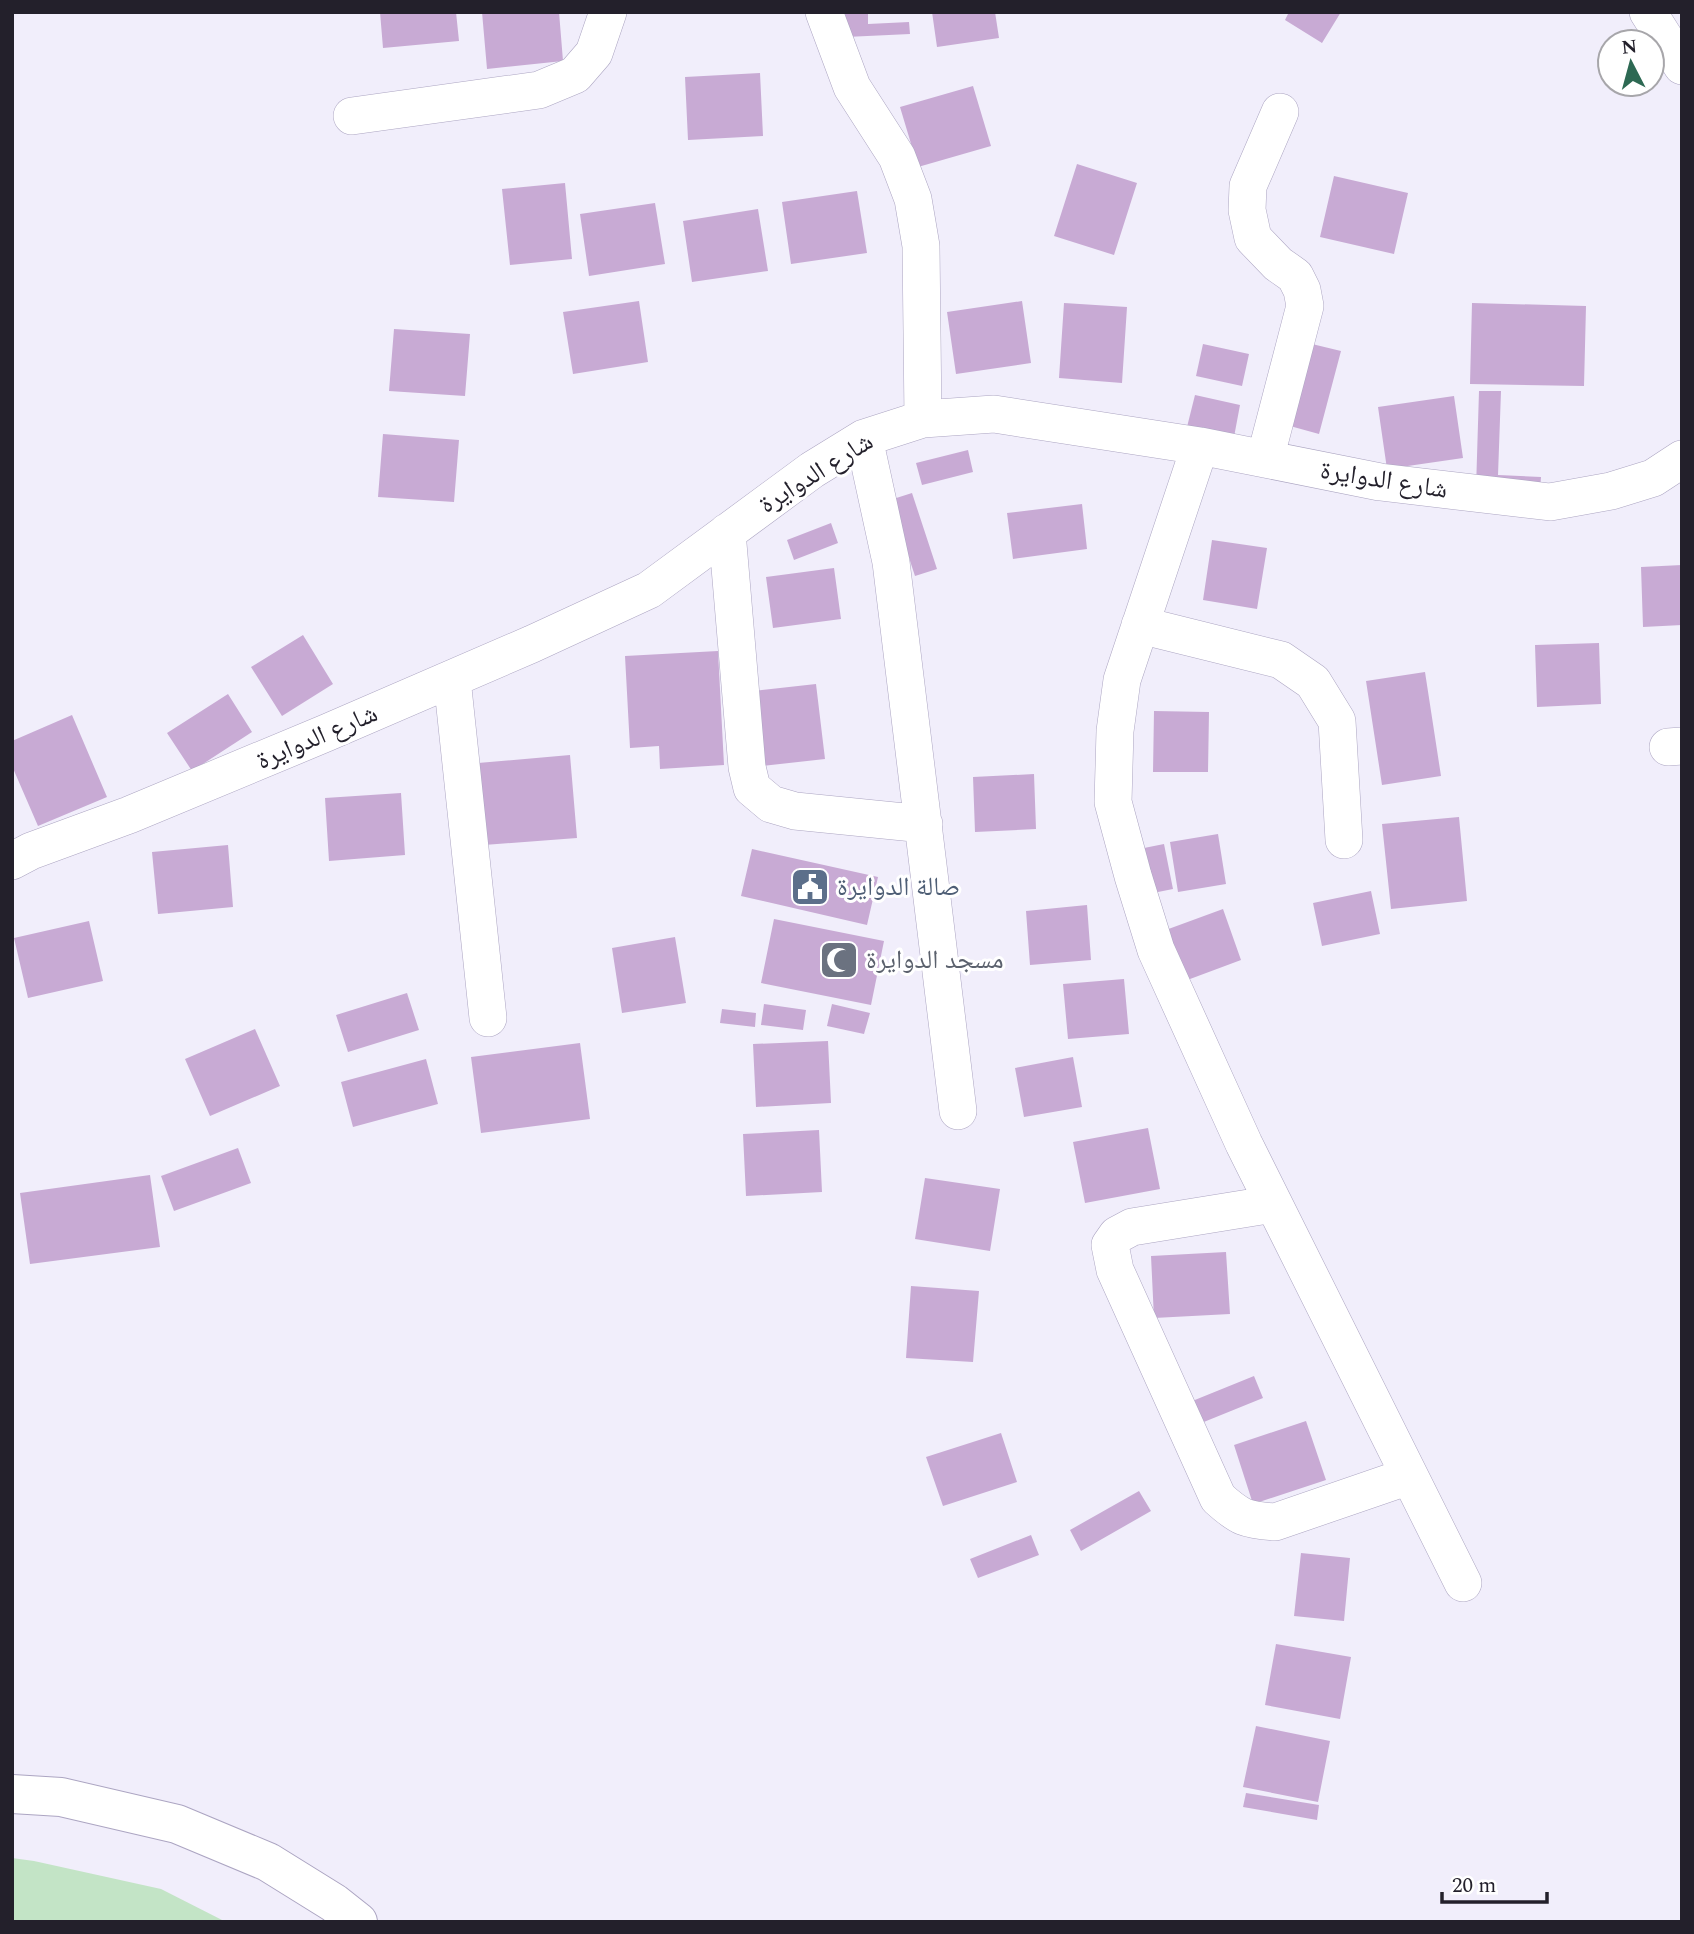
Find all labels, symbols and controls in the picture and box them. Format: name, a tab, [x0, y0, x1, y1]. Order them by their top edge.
north arrow	[1596, 28, 1666, 98]
text: N	[1620, 32, 1639, 63]
street label: شارع الدوايرة	[751, 422, 881, 524]
street label: شارع الدوايرة	[1317, 450, 1451, 510]
street label: شارع الدوايرة	[250, 694, 384, 780]
public building icon: صالة الدوايرة	[789, 866, 831, 908]
place label: صالة الدوايرة	[837, 867, 960, 907]
mosque icon: مسجد الدوايرة	[818, 939, 860, 981]
place label: مسجد الدوايرة	[866, 940, 1004, 980]
scale bar	[1442, 1860, 1547, 1904]
text: 20 m	[1452, 1870, 1496, 1902]

